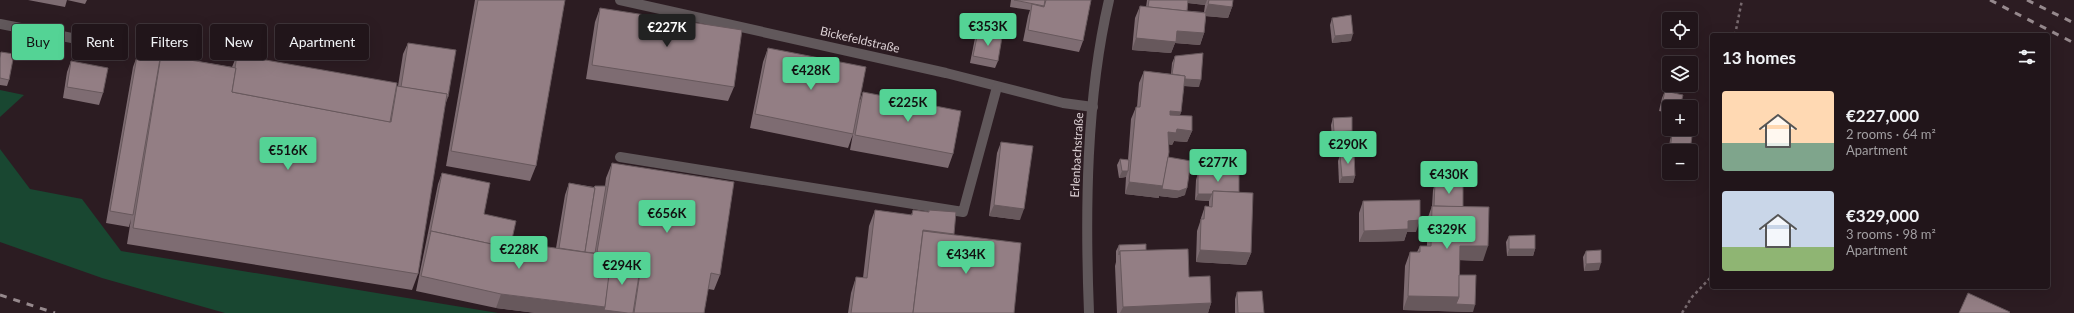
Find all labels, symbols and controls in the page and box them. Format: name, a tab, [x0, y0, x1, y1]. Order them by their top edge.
map controls	[1662, 12, 1698, 180]
button: locate	[1662, 12, 1698, 48]
pin: €353K	[960, 13, 1016, 47]
pin: €227K	[639, 14, 695, 48]
text: €353K	[968, 18, 1008, 34]
text: €227K	[647, 19, 687, 35]
street label: Bickefeldstraße	[819, 23, 901, 56]
chip: Buy	[12, 24, 64, 60]
chip: Rent	[72, 24, 128, 60]
chip: Filters	[136, 24, 202, 60]
chip: New	[210, 24, 267, 60]
chip: Apartment	[275, 24, 369, 60]
icon: filters	[2016, 46, 2038, 68]
text: 13 homes	[1722, 47, 1796, 68]
button: layers	[1662, 56, 1698, 92]
pin: €428K	[783, 57, 839, 91]
text: €428K	[791, 62, 831, 78]
pin: €225K	[880, 89, 936, 123]
text: €225K	[888, 94, 928, 110]
button: +	[1662, 100, 1698, 136]
text: €227,000	[1846, 105, 1919, 126]
icon: home	[1754, 107, 1802, 155]
street label: Erlenbachstraße	[1067, 112, 1086, 198]
text: 2 rooms · 64 m²	[1846, 126, 1936, 142]
pin: €290K	[1320, 131, 1376, 165]
text: €290K	[1328, 136, 1368, 152]
pin: €516K	[260, 137, 316, 171]
text: €516K	[268, 142, 308, 158]
text: Apartment	[1846, 142, 1907, 158]
button: −	[1662, 144, 1698, 180]
pin: €277K	[1190, 149, 1246, 183]
text: €277K	[1198, 154, 1238, 170]
pin: €430K	[1421, 161, 1477, 195]
text: €430K	[1429, 166, 1469, 182]
pin: €656K	[639, 200, 695, 234]
text: €656K	[647, 205, 687, 221]
text: €329,000	[1846, 205, 1919, 226]
icon: home	[1754, 207, 1802, 255]
pin: €329K	[1419, 216, 1475, 250]
text: €329K	[1427, 221, 1467, 237]
text: 3 rooms · 98 m²	[1846, 226, 1936, 242]
pin: €228K	[491, 236, 547, 270]
text: €228K	[499, 241, 539, 257]
pin: €434K	[938, 241, 994, 275]
text: Apartment	[1846, 242, 1907, 258]
text: €434K	[946, 246, 986, 262]
pin: €294K	[594, 252, 650, 286]
text: €294K	[602, 257, 642, 273]

